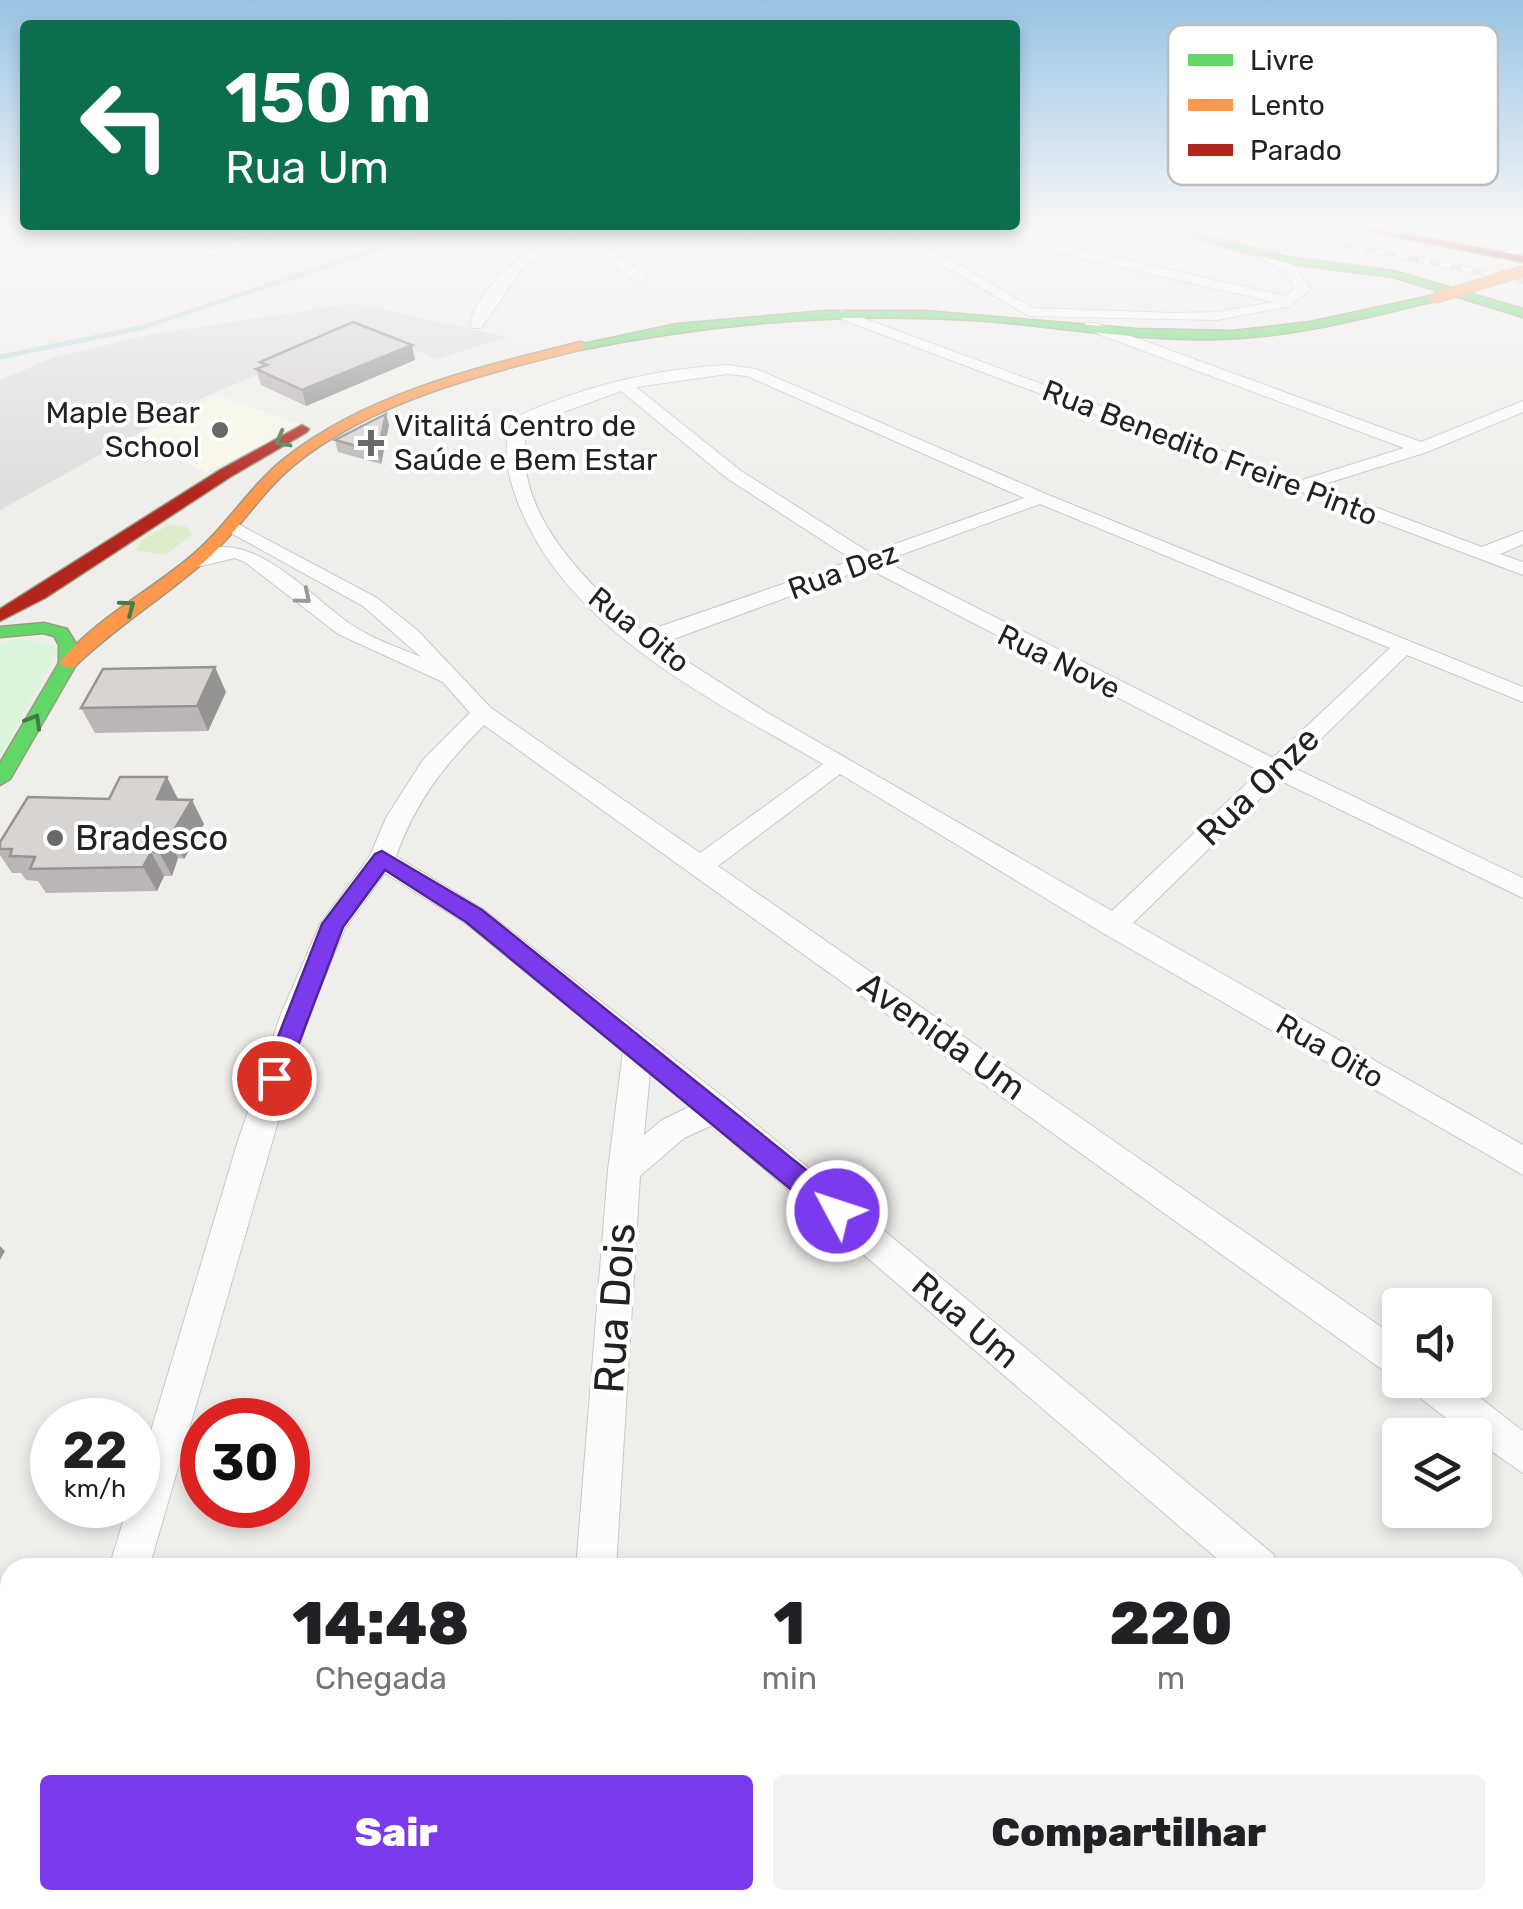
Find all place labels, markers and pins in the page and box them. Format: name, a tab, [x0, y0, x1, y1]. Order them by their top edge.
place label: Maple Bear School	[46, 395, 201, 465]
place label: Vitalitá Centro de Saúde e Bem Estar	[394, 408, 658, 478]
marker: Maple Bear School	[209, 419, 231, 441]
marker: Vitalitá Centro de Saúde e Bem Estar	[358, 430, 384, 456]
place label: Bradesco	[75, 817, 228, 859]
marker: Bradesco	[44, 827, 66, 849]
pin	[232, 1036, 317, 1121]

